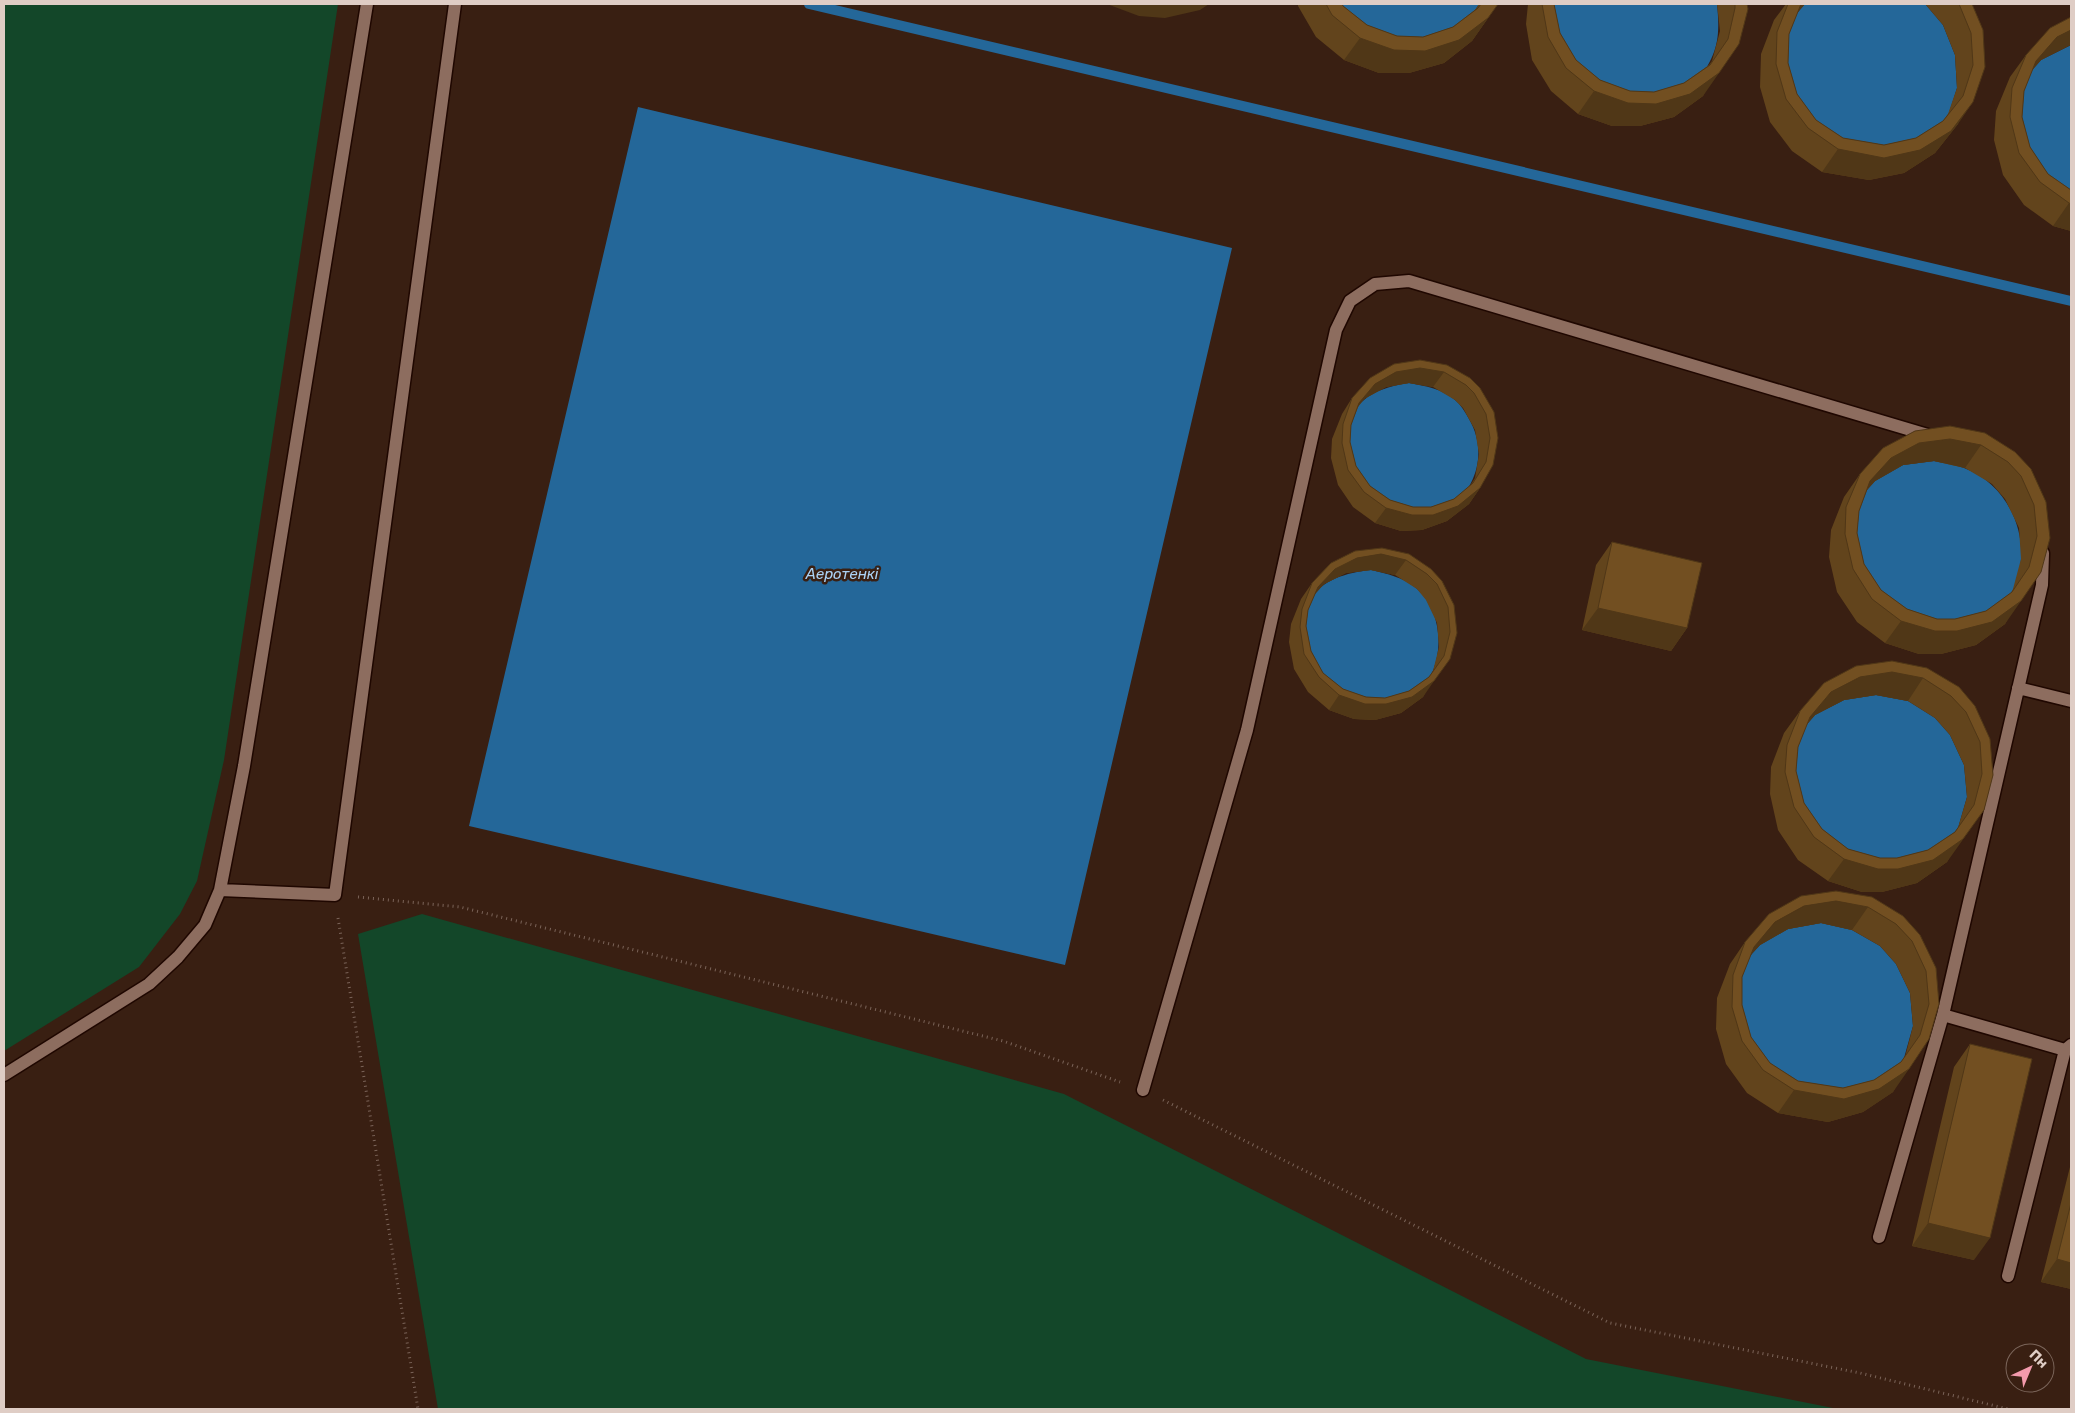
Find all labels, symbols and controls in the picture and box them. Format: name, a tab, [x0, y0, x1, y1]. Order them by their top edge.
water label: Аеротенкі	[805, 565, 879, 583]
north arrow	[2005, 1343, 2055, 1393]
text: Пн	[2026, 1346, 2052, 1372]

